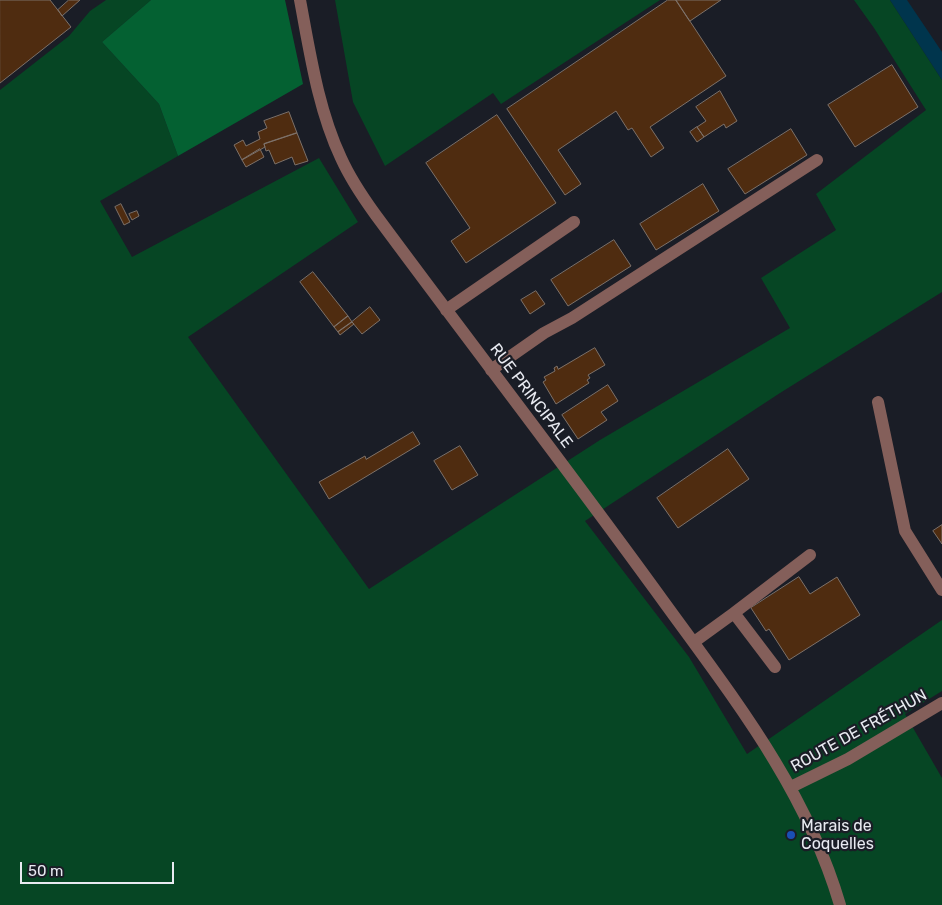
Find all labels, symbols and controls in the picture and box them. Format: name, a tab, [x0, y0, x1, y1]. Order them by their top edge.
street label: RUE PRINCIPALE	[486, 340, 576, 452]
street label: ROUTE DE FRÉTHUN	[788, 686, 930, 776]
place label: Marais de Coquelles	[801, 816, 874, 854]
marker: Marais de Coquelles	[785, 829, 797, 841]
scale bar	[22, 852, 176, 884]
text: 50 m	[28, 862, 63, 880]

